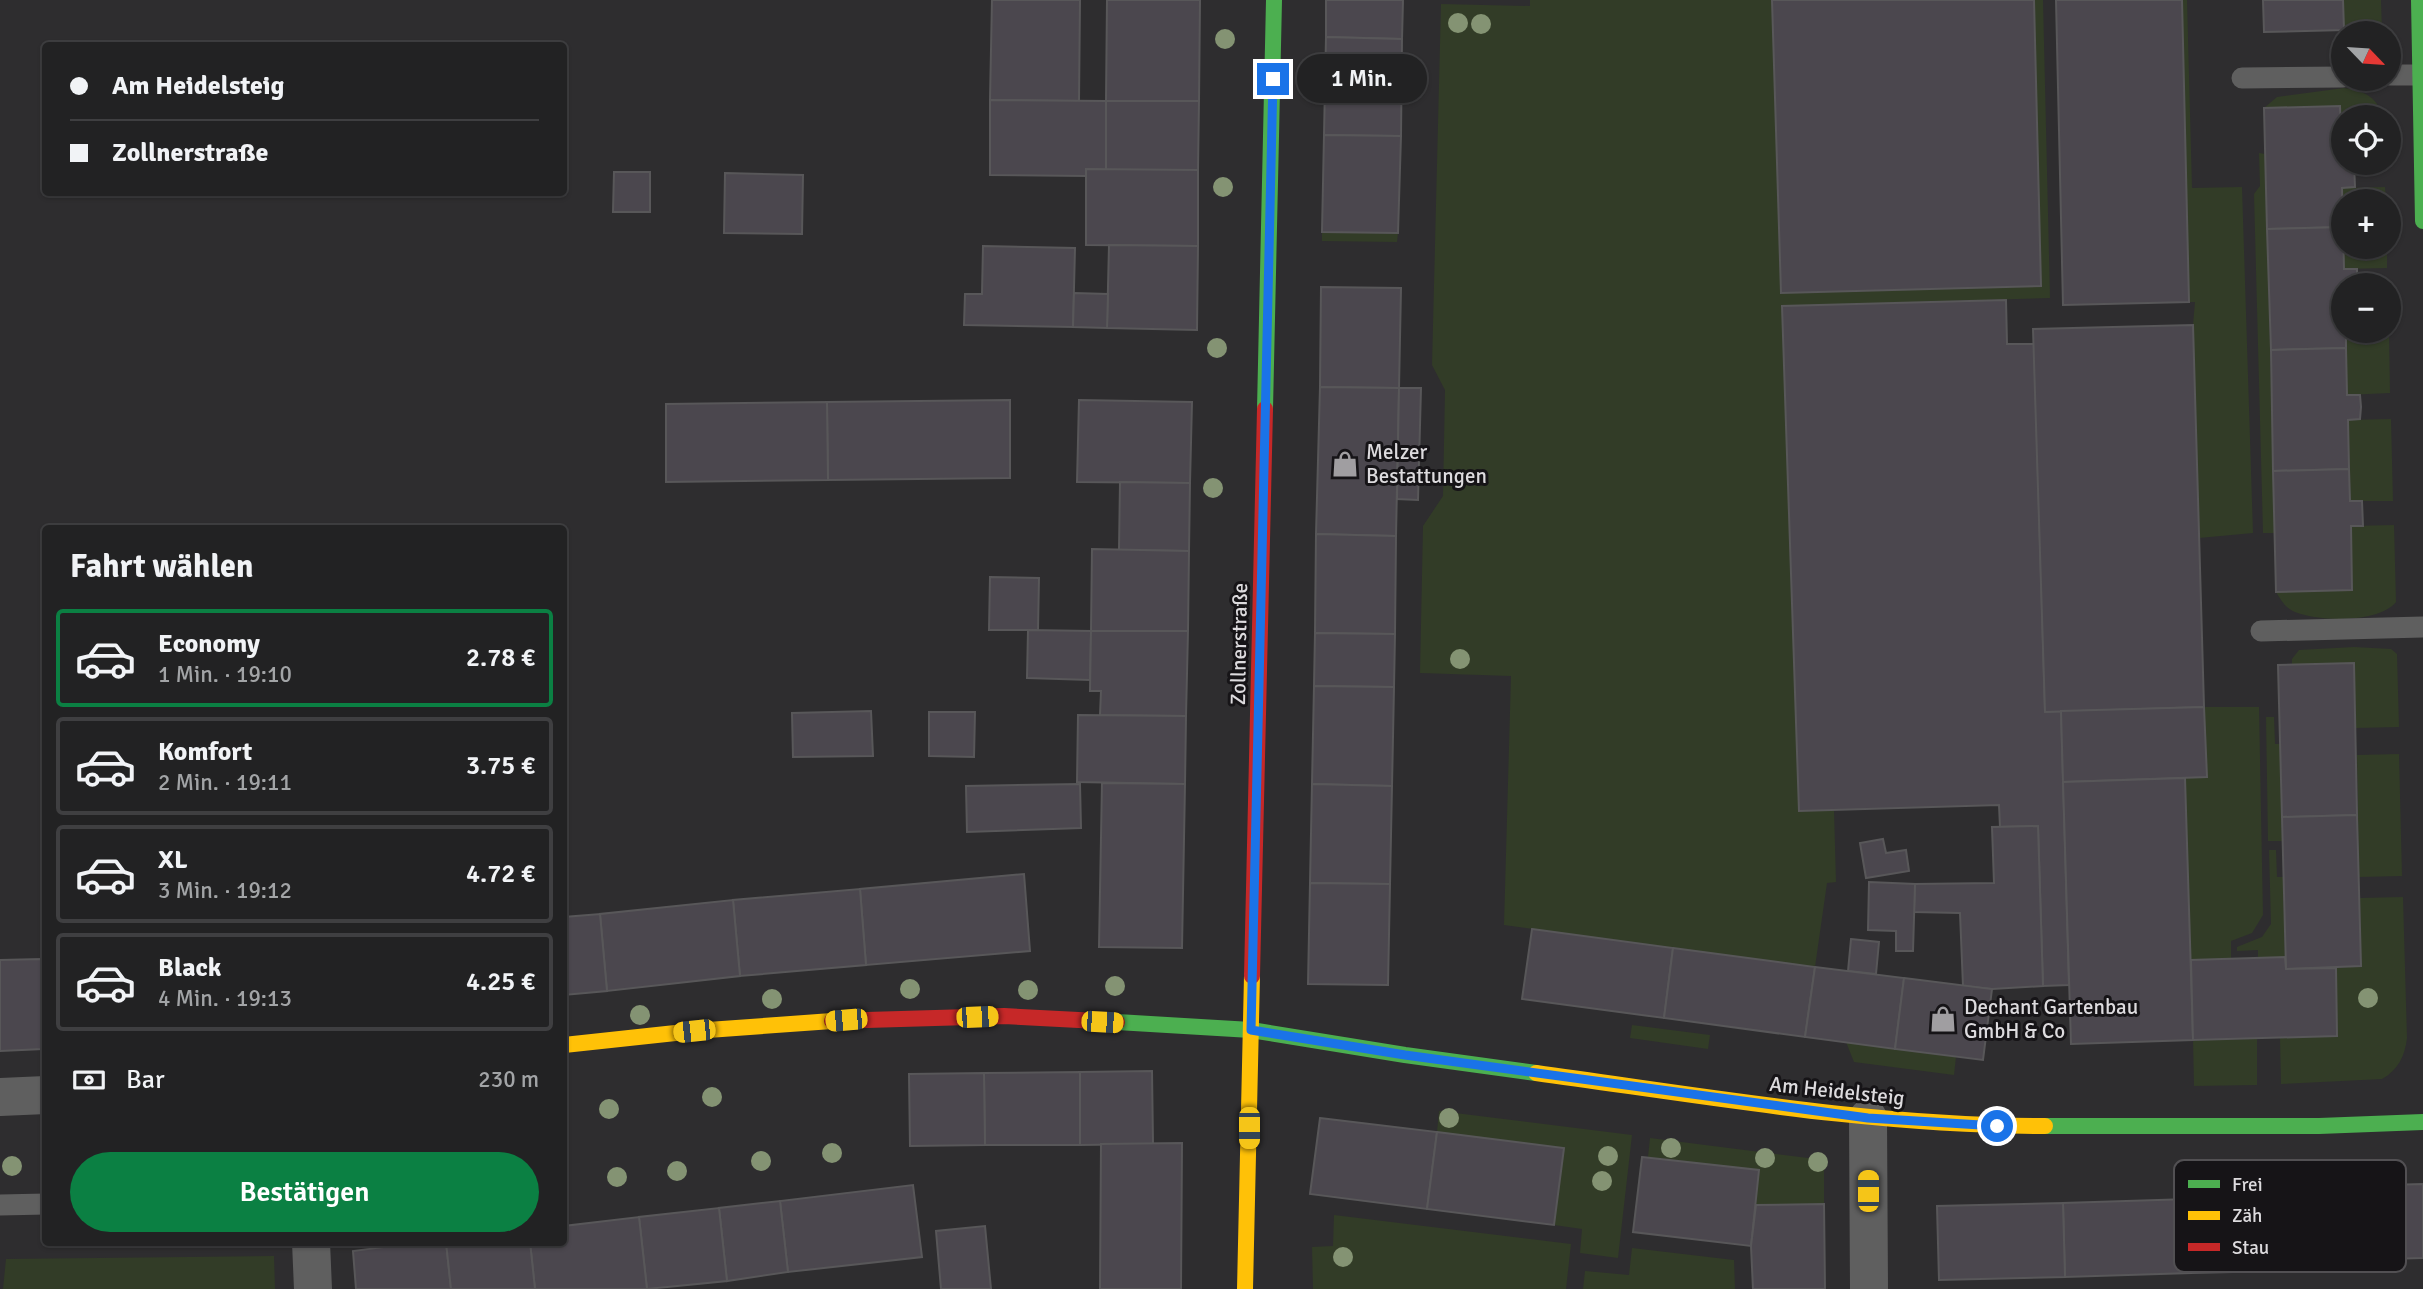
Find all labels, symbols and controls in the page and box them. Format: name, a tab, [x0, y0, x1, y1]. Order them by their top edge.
north arrow	[2331, 21, 2401, 91]
map controls	[2331, 21, 2401, 343]
callout: 1 Min.	[1298, 55, 1427, 104]
route end	[1257, 63, 1289, 95]
text: 1 Min.	[1331, 64, 1393, 93]
text: Am Heidelsteig	[112, 70, 285, 102]
button: locate	[2331, 105, 2401, 175]
text: Zollnerstraße	[112, 137, 268, 169]
button: +	[2331, 189, 2401, 259]
button: −	[2331, 273, 2401, 343]
place label: Melzer Bestattungen	[1366, 439, 1487, 489]
shop icon: Melzer Bestattungen	[1330, 449, 1360, 479]
text: Fahrt wählen	[70, 547, 254, 586]
street label: Zollnerstraße	[1225, 583, 1253, 705]
icon: car	[74, 627, 137, 690]
text: Economy	[158, 628, 260, 660]
text: 2.78 €	[466, 642, 535, 674]
text: 1 Min. · 19:10	[158, 660, 292, 689]
icon: car	[74, 735, 137, 798]
text: Komfort	[158, 736, 252, 768]
text: 3.75 €	[466, 750, 535, 782]
text: 2 Min. · 19:11	[158, 768, 292, 797]
icon: car	[74, 843, 137, 906]
text: XL	[158, 844, 188, 876]
text: 4.72 €	[466, 858, 535, 890]
text: 3 Min. · 19:12	[158, 876, 292, 905]
icon: car	[74, 951, 137, 1014]
text: Black	[158, 952, 221, 984]
text: 4.25 €	[466, 966, 535, 998]
text: 4 Min. · 19:13	[158, 984, 292, 1013]
place label: Dechant Gartenbau GmbH & Co	[1964, 994, 2138, 1044]
shop icon: Dechant Gartenbau GmbH & Co	[1928, 1004, 1958, 1034]
car	[956, 1006, 999, 1028]
car	[825, 1008, 868, 1032]
car	[1081, 1010, 1124, 1034]
car	[673, 1018, 716, 1044]
icon: cash	[70, 1061, 108, 1099]
text: Bar	[126, 1064, 164, 1096]
text: 230 m	[478, 1065, 539, 1094]
street label: Am Heidelsteig	[1768, 1071, 1906, 1111]
car	[1239, 1107, 1260, 1149]
route start	[1981, 1110, 2013, 1142]
button: Bestätigen	[70, 1152, 539, 1232]
legend	[2174, 1160, 2406, 1272]
car	[1858, 1170, 1879, 1212]
text: Frei	[2232, 1173, 2263, 1197]
text: Zäh	[2232, 1204, 2262, 1228]
text: Stau	[2232, 1236, 2269, 1260]

